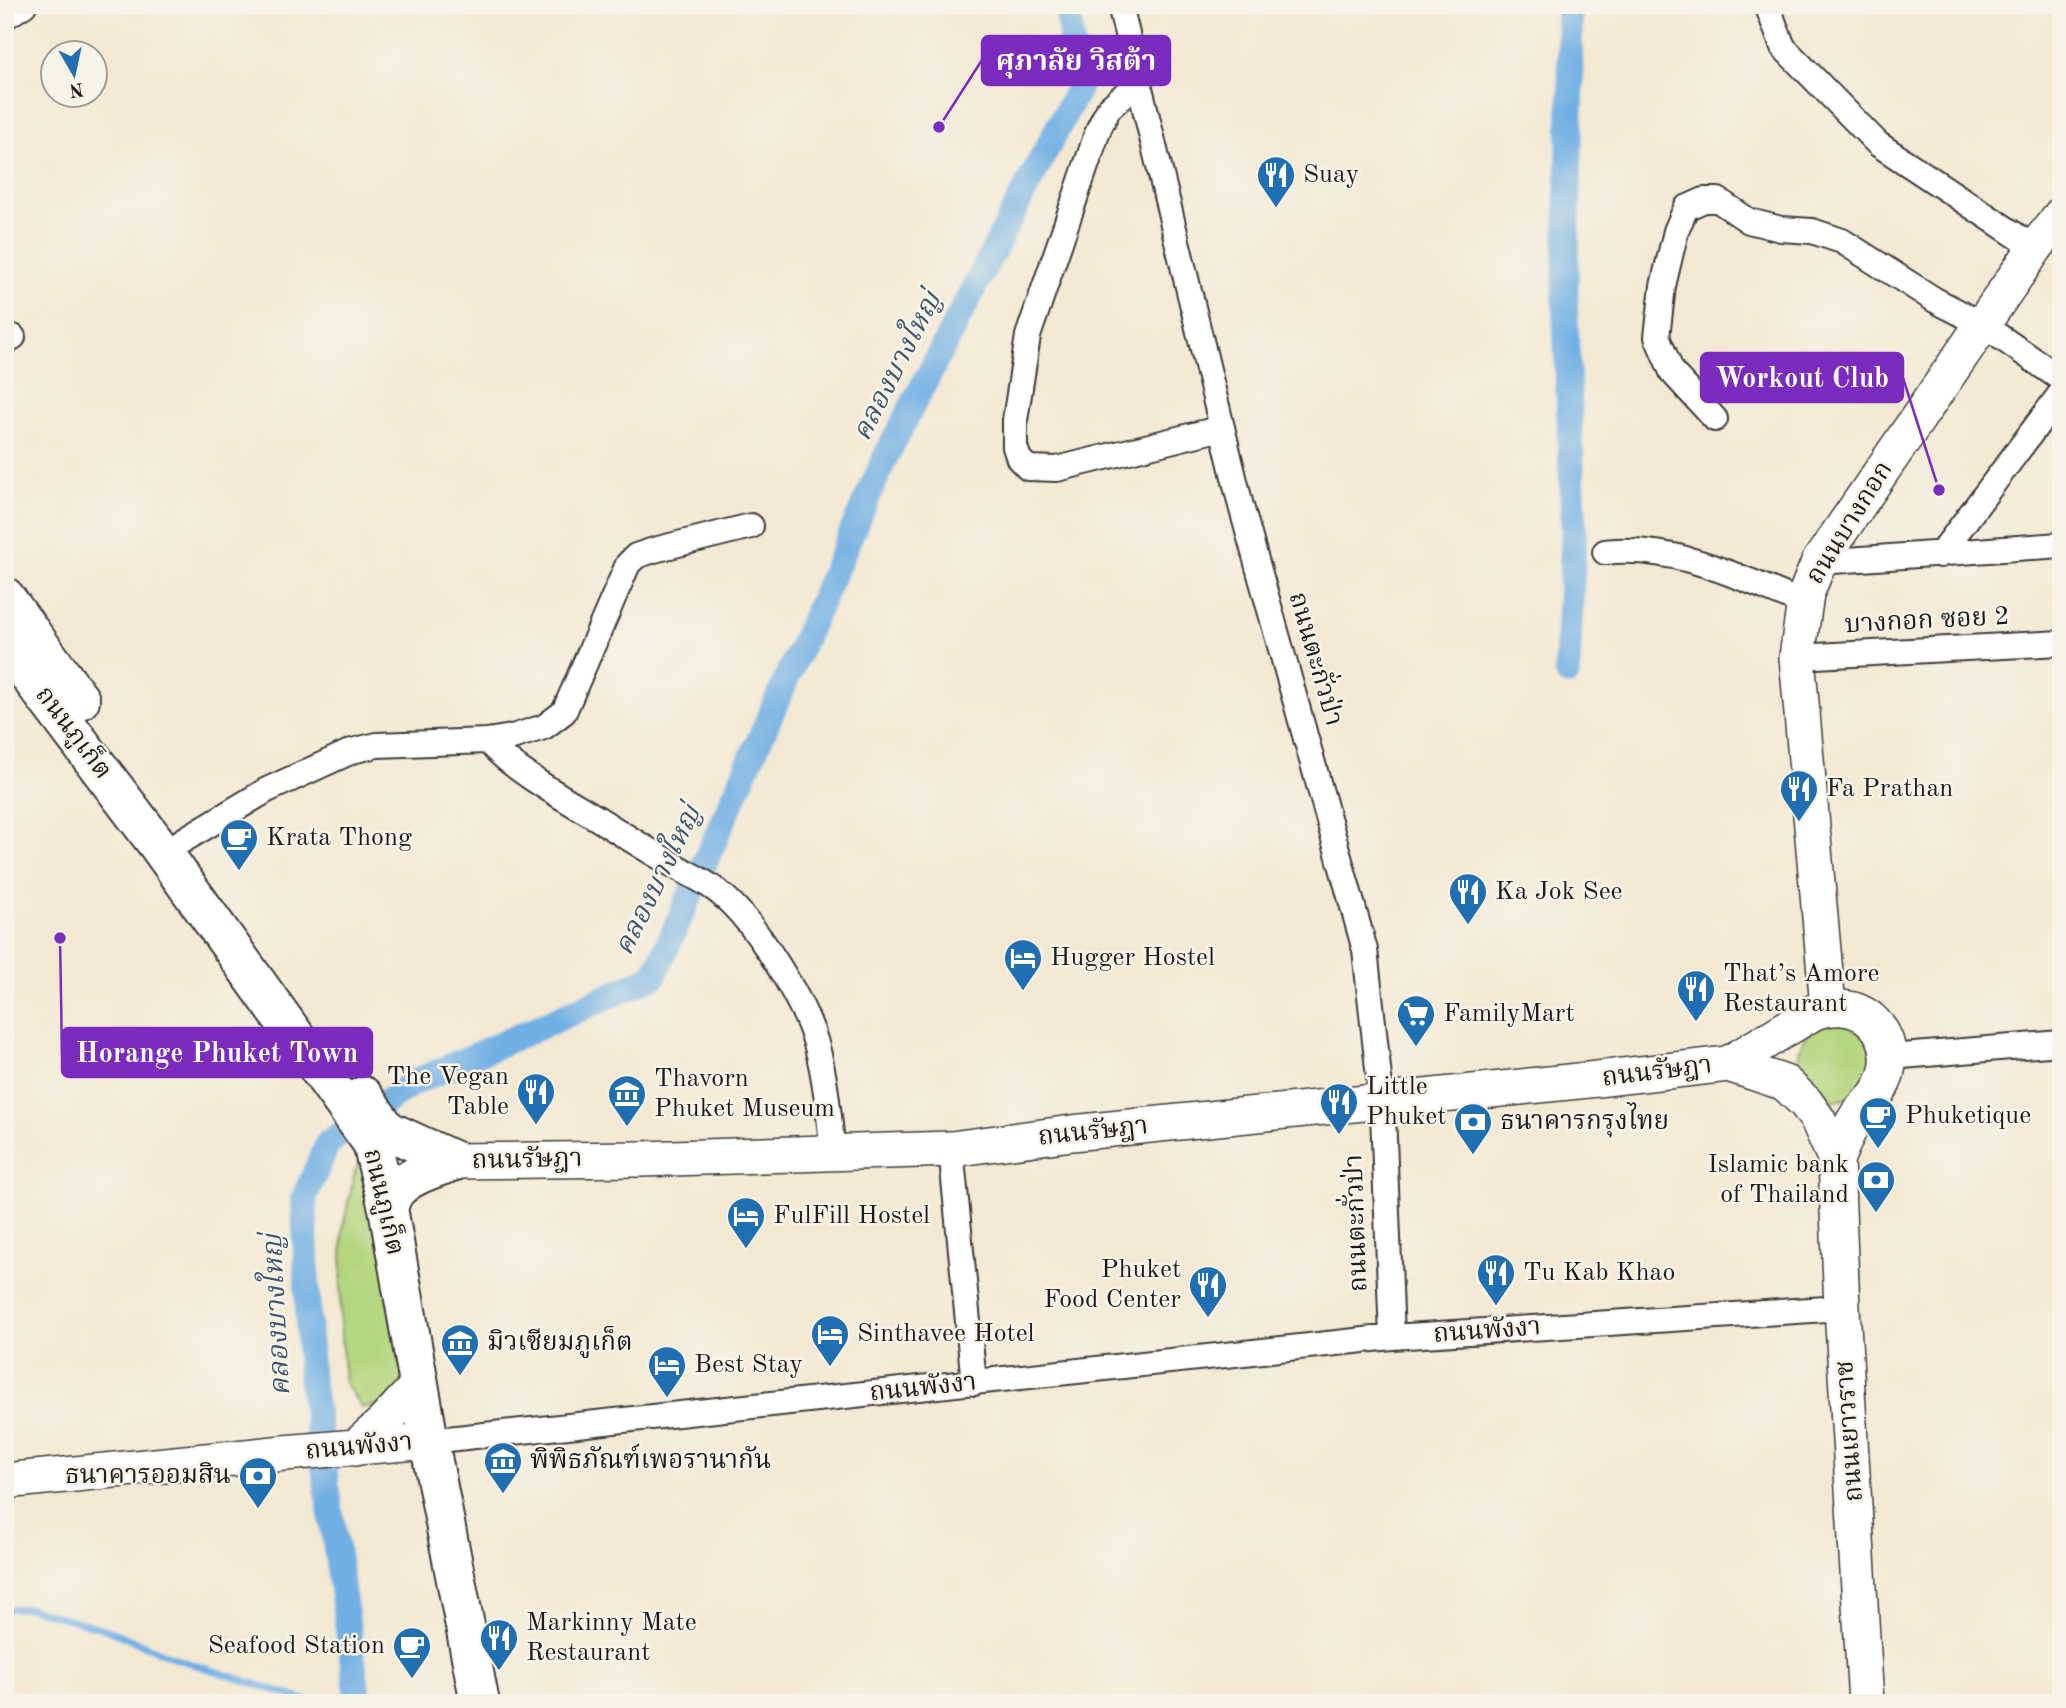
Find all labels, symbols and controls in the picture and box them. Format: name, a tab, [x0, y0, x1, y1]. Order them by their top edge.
callout: ศุภาลัย วิสต้า	[982, 36, 1170, 85]
north arrow	[38, 38, 108, 108]
text: ศุภาลัย วิสต้า	[996, 46, 1156, 79]
text: N	[67, 78, 85, 99]
restaurant icon: Suay	[1255, 154, 1297, 209]
place label: Suay	[1303, 162, 1359, 188]
water label: คลองบางใหญ่	[842, 281, 949, 446]
callout: Workout Club	[1701, 353, 1903, 402]
text: Workout Club	[1715, 366, 1889, 394]
street label: ถนนบางกอก	[1802, 457, 1898, 589]
street label: ถนนตะกั่วป่า	[1283, 587, 1354, 729]
street label: บางกอก ซอย 2	[1844, 604, 2010, 638]
street label: ถนนภูเก็ต	[28, 680, 119, 786]
restaurant icon: Fa Prathan	[1778, 768, 1820, 823]
place label: Fa Prathan	[1826, 776, 1953, 802]
water label: คลองบางใหญ่	[604, 795, 709, 960]
cafe icon: Krata Thong	[218, 817, 260, 872]
place label: Krata Thong	[266, 825, 412, 851]
restaurant icon: Ka Jok See	[1447, 871, 1489, 926]
place label: Ka Jok See	[1495, 879, 1623, 905]
hotel icon: Hugger Hostel	[1002, 937, 1044, 992]
place label: Hugger Hostel	[1050, 945, 1215, 971]
place label: That’s Amore Restaurant	[1723, 961, 1880, 1017]
restaurant icon: That’s Amore Restaurant	[1675, 968, 1717, 1023]
supermarket icon: FamilyMart	[1395, 993, 1437, 1048]
place label: FamilyMart	[1443, 1001, 1575, 1027]
callout: Horange Phuket Town	[62, 1028, 372, 1077]
text: Horange Phuket Town	[76, 1041, 358, 1069]
street label: ถนนรัษฎา	[1600, 1050, 1714, 1093]
place label: The Vegan Table	[387, 1064, 509, 1120]
place label: Thavorn Phuket Museum	[654, 1066, 835, 1122]
restaurant icon: The Vegan Table	[515, 1071, 557, 1126]
museum icon: Thavorn Phuket Museum	[606, 1073, 648, 1128]
place label: Little Phuket	[1366, 1074, 1446, 1130]
restaurant icon: Little Phuket	[1318, 1081, 1360, 1136]
cafe icon: Phuketique	[1857, 1095, 1899, 1150]
bank icon: ธนาคารกรุงไทย	[1452, 1101, 1494, 1156]
place label: ธนาคารกรุงไทย	[1500, 1102, 1669, 1138]
place label: Phuketique	[1905, 1103, 2031, 1129]
street label: ถนนรัษฎา	[1036, 1111, 1149, 1152]
street label: ถนนรัษฎา	[471, 1144, 583, 1175]
street label: ถนนภูเก็ต	[355, 1145, 412, 1258]
place label: Islamic bank of Thailand	[1708, 1152, 1849, 1208]
street label: ถนนตะกั่วป่า	[1334, 1154, 1372, 1293]
bank icon: Islamic bank of Thailand	[1855, 1159, 1897, 1214]
hotel icon: FulFill Hostel	[725, 1195, 767, 1250]
place label: FulFill Hostel	[773, 1203, 930, 1229]
water label: คลองบางใหญ่	[252, 1229, 296, 1397]
restaurant icon: Tu Kab Khao	[1475, 1252, 1517, 1307]
place label: Phuket Food Center	[1044, 1257, 1181, 1313]
place label: Tu Kab Khao	[1523, 1260, 1675, 1286]
restaurant icon: Phuket Food Center	[1187, 1264, 1229, 1319]
street label: ถนนพังงา	[1432, 1312, 1542, 1348]
hotel icon: Sinthavee Hotel	[809, 1313, 851, 1368]
place label: Sinthavee Hotel	[857, 1321, 1035, 1347]
museum icon: มิวเซียมภูเก็ต	[439, 1322, 481, 1377]
place label: มิวเซียมภูเก็ต	[487, 1326, 633, 1359]
hotel icon: Best Stay	[646, 1344, 688, 1399]
place label: Best Stay	[694, 1352, 803, 1378]
street label: ถนนเยาวราช	[1832, 1359, 1868, 1503]
street label: ถนนพังงา	[868, 1367, 978, 1407]
street label: ถนนพังงา	[304, 1427, 414, 1465]
museum icon: พิพิธภัณฑ์เพอรานากัน	[482, 1440, 524, 1495]
place label: พิพิธภัณฑ์เพอรานากัน	[530, 1443, 771, 1474]
bank icon: ธนาคารออมสิน	[237, 1455, 279, 1510]
place label: ธนาคารออมสิน	[65, 1461, 231, 1489]
place label: Markinny Mate Restaurant	[526, 1610, 697, 1666]
restaurant icon: Markinny Mate Restaurant	[478, 1617, 520, 1672]
cafe icon: Seafood Station	[391, 1625, 433, 1680]
place label: Seafood Station	[208, 1633, 385, 1659]

